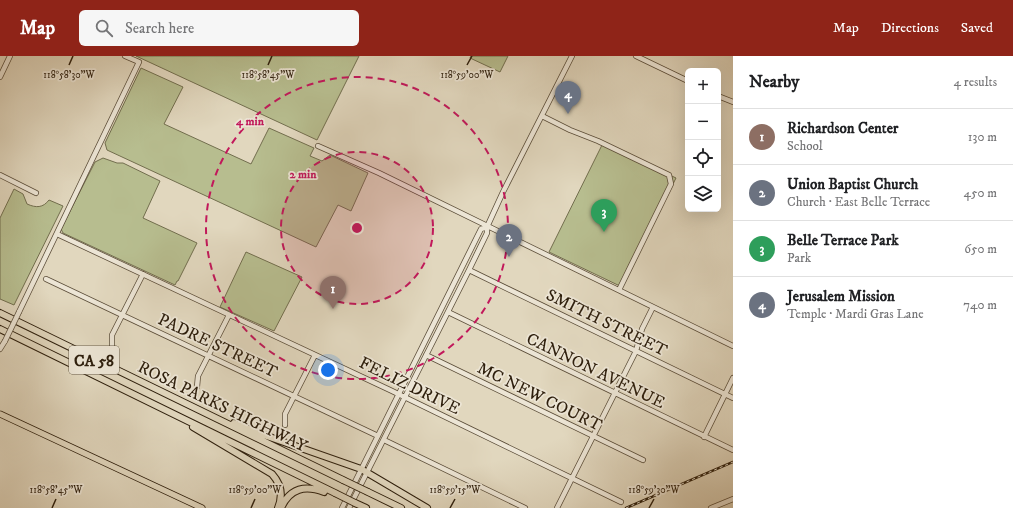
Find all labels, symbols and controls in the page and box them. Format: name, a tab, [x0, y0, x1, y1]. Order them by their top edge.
search box	[79, 10, 359, 46]
text: Map	[20, 17, 55, 40]
icon: search	[93, 17, 115, 39]
text: Search here	[125, 19, 194, 38]
text: Map	[833, 19, 859, 37]
text: Directions	[881, 19, 939, 37]
text: Saved	[961, 19, 993, 37]
map controls	[685, 68, 721, 212]
button: +	[685, 68, 721, 104]
text: 118°58'30"W	[43, 69, 95, 81]
text: 118°58'45"W	[242, 69, 295, 81]
text: 118°59'00"W	[441, 69, 494, 81]
text: Nearby	[749, 71, 799, 93]
text: 4 results	[954, 74, 997, 90]
pin: 4	[555, 81, 581, 114]
button: −	[685, 104, 721, 140]
text: 4 min	[235, 114, 265, 129]
text: Richardson Center	[787, 119, 898, 138]
text: 1	[760, 129, 764, 145]
text: 130 m	[968, 129, 997, 145]
text: School	[787, 138, 823, 154]
button: locate	[685, 140, 721, 176]
text: 2 min	[290, 167, 317, 182]
text: Union Baptist Church	[787, 175, 918, 194]
button: layers	[685, 176, 721, 212]
text: 2	[759, 185, 765, 201]
text: 450 m	[964, 185, 997, 201]
text: Church · East Belle Terrace	[787, 194, 930, 210]
pin: 3	[591, 199, 617, 232]
centre of rings	[350, 221, 364, 235]
pin: 2	[496, 224, 522, 257]
text: Belle Terrace Park	[787, 231, 899, 250]
text: 3	[760, 241, 764, 257]
text: 650 m	[964, 241, 997, 257]
text: Park	[787, 250, 811, 266]
pin: 1	[320, 276, 346, 309]
street label: SMITH STREET	[542, 284, 671, 362]
text: Jerusalem Mission	[787, 287, 895, 306]
text: 4	[758, 297, 766, 313]
text: 740 m	[963, 297, 997, 313]
text: Temple · Mardi Gras Lane	[787, 306, 924, 322]
street label: PADRE STREET	[154, 309, 281, 383]
street label: CANNON AVENUE	[523, 328, 669, 414]
road number: CA 58	[69, 346, 119, 374]
street label: FELIZ DRIVE	[355, 352, 464, 420]
street label: ROSA PARKS HIGHWAY	[134, 356, 311, 458]
street label: MC NEW COURT	[474, 357, 606, 437]
your location	[318, 360, 338, 380]
text: 118°58'45"W	[30, 484, 83, 496]
text: 118°59'00"W	[229, 484, 282, 496]
text: 118°59'15"W	[430, 484, 481, 496]
text: 118°59'30"W	[628, 484, 680, 496]

